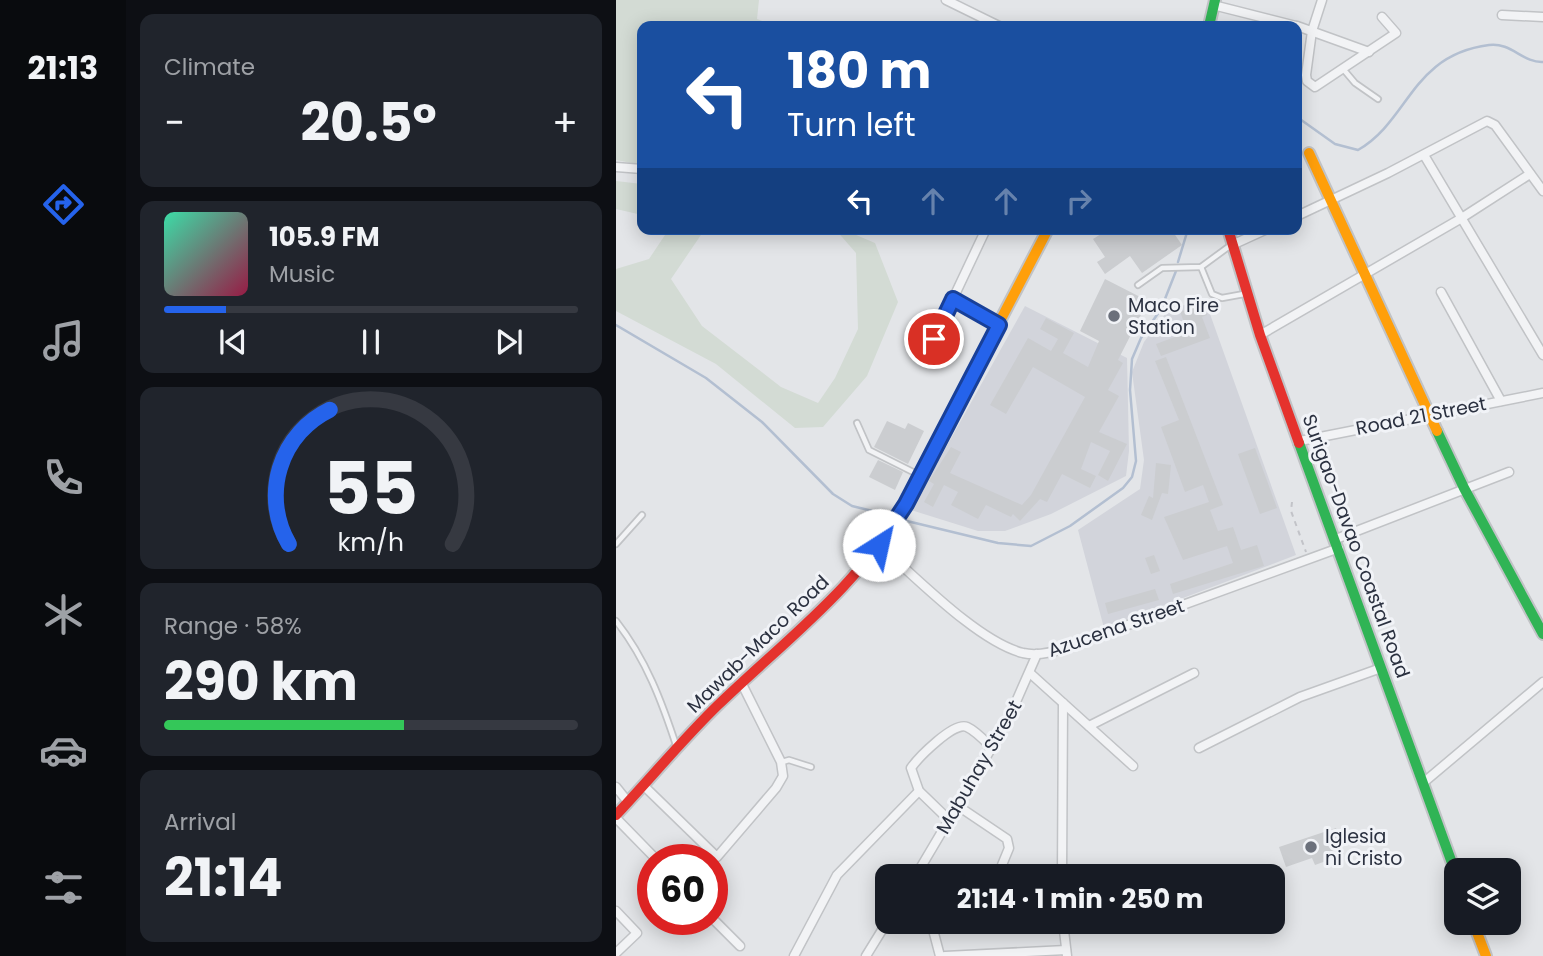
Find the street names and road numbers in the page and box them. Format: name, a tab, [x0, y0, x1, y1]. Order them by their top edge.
street label: Road 21 Street	[1354, 390, 1489, 442]
street label: Surigao-Davao Coastal Road	[1296, 410, 1416, 682]
street label: Mawab-Maco Road	[681, 569, 835, 719]
street label: Azucena Street	[1044, 592, 1188, 664]
street label: Mabuhay Street	[930, 695, 1028, 839]

